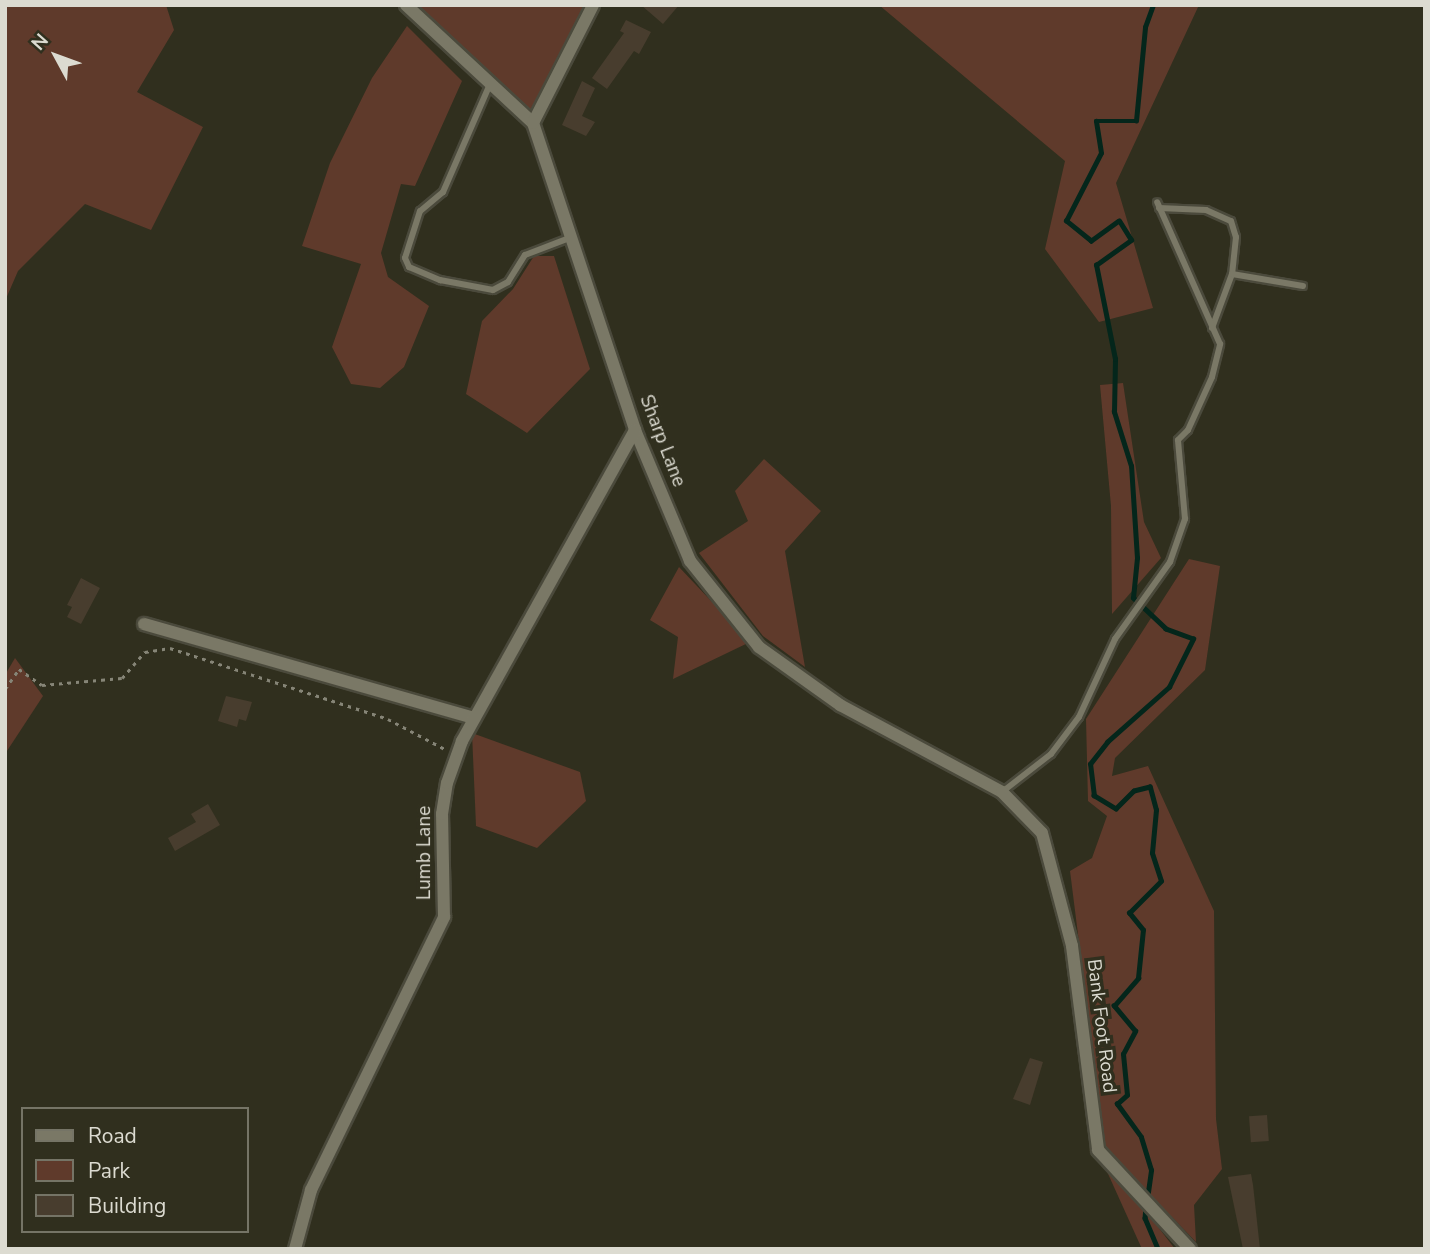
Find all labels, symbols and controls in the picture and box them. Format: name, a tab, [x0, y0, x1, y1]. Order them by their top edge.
north arrow	[21, 21, 91, 91]
text: N	[26, 28, 55, 56]
street label: Sharp Lane	[634, 392, 690, 490]
street label: Lumb Lane	[414, 806, 436, 900]
street label: Bank Foot Road	[1081, 958, 1121, 1094]
legend	[21, 1107, 248, 1233]
text: Road	[88, 1122, 137, 1150]
text: Park	[88, 1157, 130, 1185]
text: Building	[88, 1192, 166, 1220]

